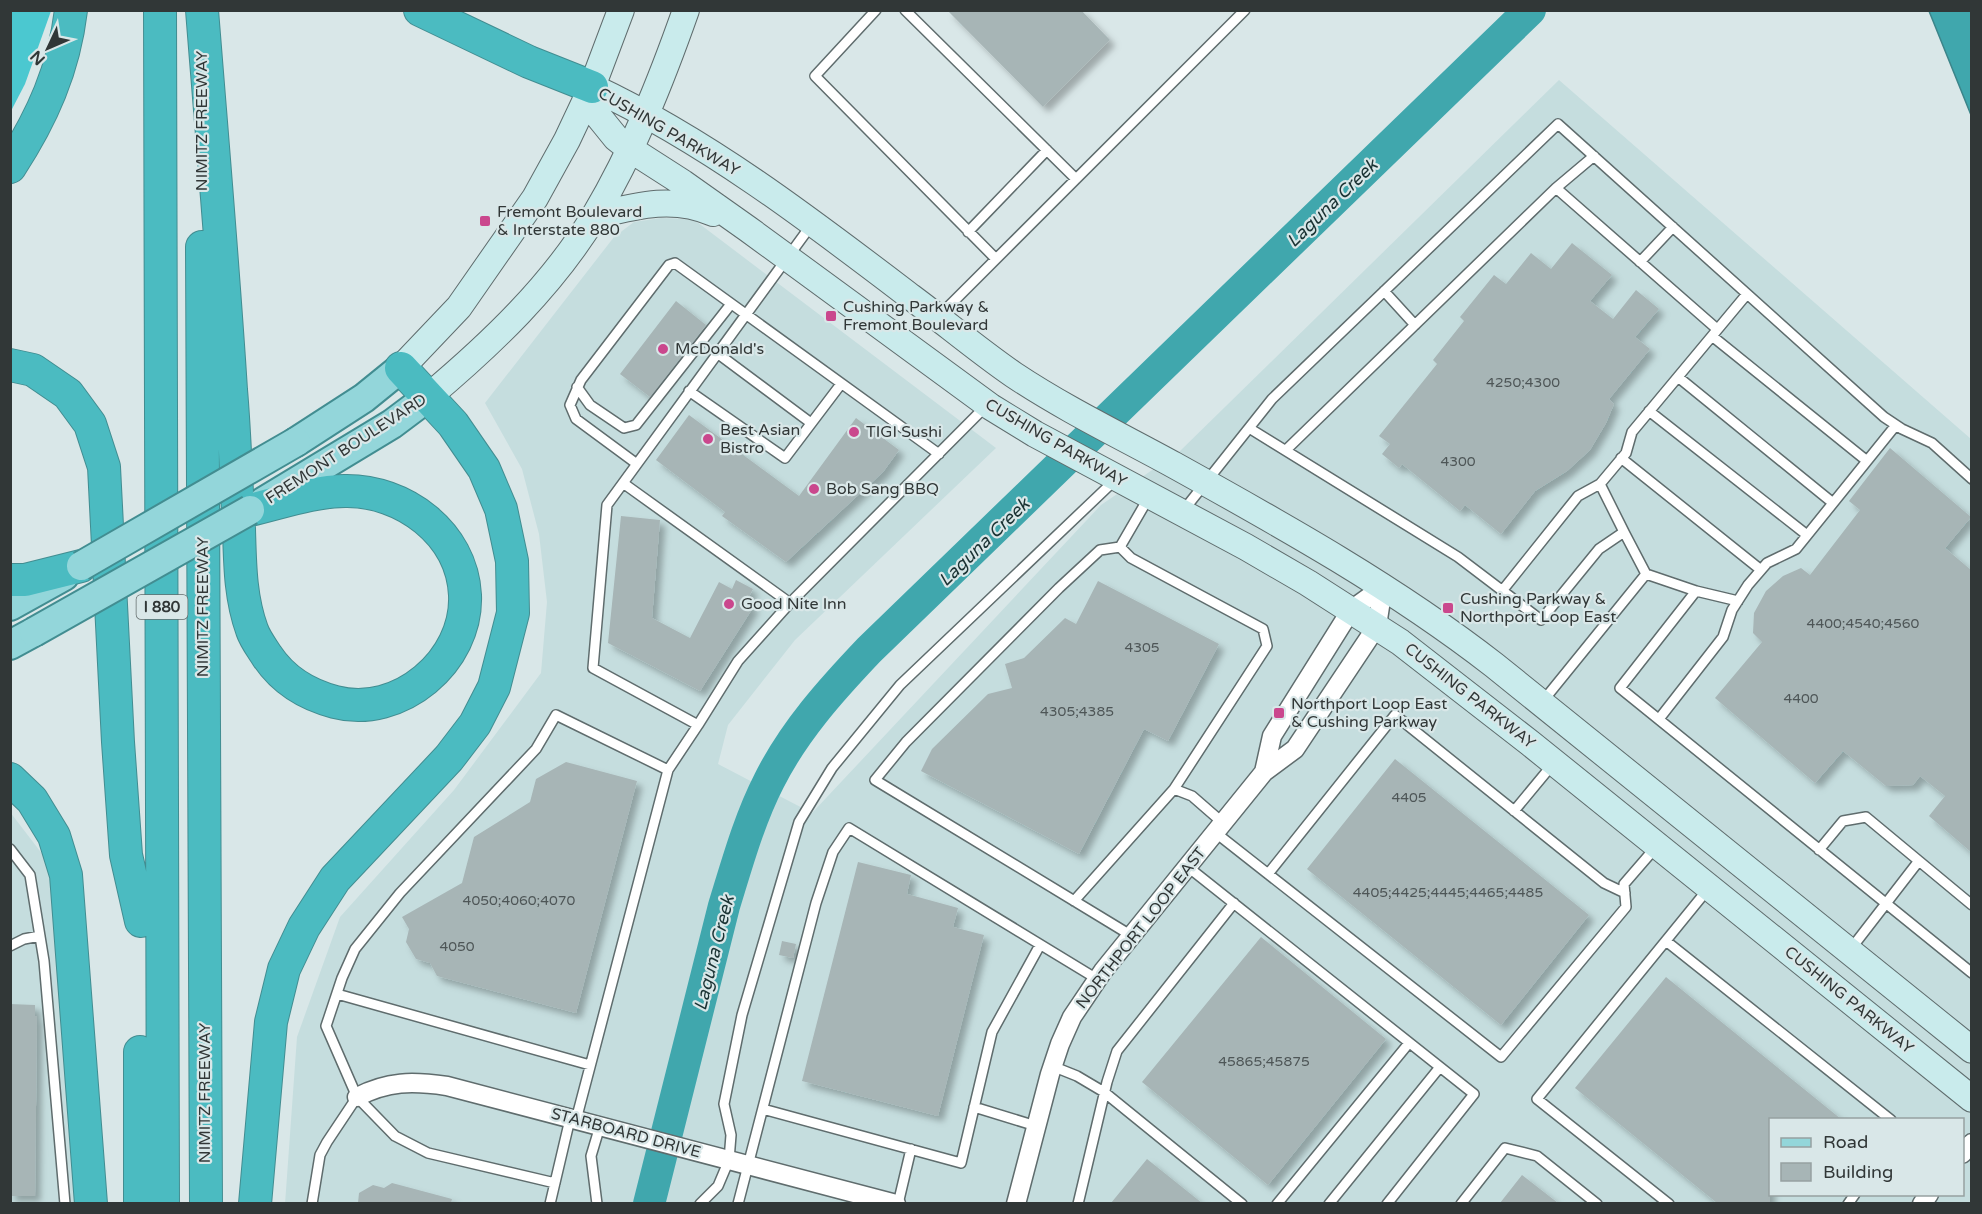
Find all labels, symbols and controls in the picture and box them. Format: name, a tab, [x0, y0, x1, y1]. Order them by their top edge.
north arrow	[18, 18, 78, 78]
text: N	[26, 46, 50, 69]
street label: NIMITZ FREEWAY	[192, 51, 212, 191]
street label: CUSHING PARKWAY	[595, 83, 743, 181]
water label: Laguna Creek	[1282, 153, 1383, 252]
place label: Fremont Boulevard & Interstate 880	[497, 202, 642, 240]
marker: Fremont Boulevard & Interstate 880	[478, 214, 492, 228]
place label: Cushing Parkway & Fremont Boulevard	[843, 297, 989, 335]
marker: Cushing Parkway & Fremont Boulevard	[824, 309, 838, 323]
place label: McDonald's	[675, 339, 764, 359]
marker: McDonald's	[656, 342, 670, 356]
house number: 4250;4300	[1486, 374, 1560, 391]
street label: FREMONT BOULEVARD	[262, 389, 430, 509]
street label: CUSHING PARKWAY	[982, 394, 1130, 492]
place label: Best Asian Bistro	[720, 420, 800, 458]
place label: TIGI Sushi	[866, 422, 942, 442]
marker: TIGI Sushi	[847, 425, 861, 439]
marker: Best Asian Bistro	[701, 432, 715, 446]
house number: 4300	[1440, 453, 1476, 470]
place label: Bob Sang BBQ	[826, 479, 939, 499]
marker: Bob Sang BBQ	[807, 482, 821, 496]
water label: Laguna Creek	[934, 492, 1035, 591]
street label: NIMITZ FREEWAY	[193, 537, 213, 677]
place label: Cushing Parkway & Northport Loop East	[1460, 589, 1616, 627]
place label: Good Nite Inn	[741, 594, 847, 614]
road number: I 880	[136, 595, 188, 619]
marker: Good Nite Inn	[722, 597, 736, 611]
marker: Cushing Parkway & Northport Loop East	[1441, 601, 1455, 615]
house number: 4400;4540;4560	[1807, 615, 1920, 632]
house number: 4305	[1124, 639, 1160, 656]
street label: CUSHING PARKWAY	[1401, 639, 1539, 753]
house number: 4400	[1783, 690, 1819, 707]
place label: Northport Loop East & Cushing Parkway	[1291, 694, 1447, 732]
house number: 4305;4385	[1040, 703, 1114, 720]
marker: Northport Loop East & Cushing Parkway	[1272, 706, 1286, 720]
house number: 4405	[1391, 789, 1427, 806]
street label: NORTHPORT LOOP EAST	[1072, 843, 1210, 1013]
house number: 4405;4425;4445;4465;4485	[1353, 884, 1543, 901]
house number: 4050;4060;4070	[463, 892, 576, 909]
water label: Laguna Creek	[689, 892, 739, 1013]
house number: 4050	[439, 938, 475, 955]
street label: CUSHING PARKWAY	[1780, 942, 1918, 1058]
street label: NIMITZ FREEWAY	[195, 1023, 215, 1163]
house number: 45865;45875	[1218, 1053, 1310, 1070]
street label: STARBOARD DRIVE	[549, 1103, 703, 1163]
legend	[1769, 1118, 1964, 1196]
text: Road	[1823, 1131, 1868, 1153]
text: Building	[1823, 1161, 1893, 1183]

